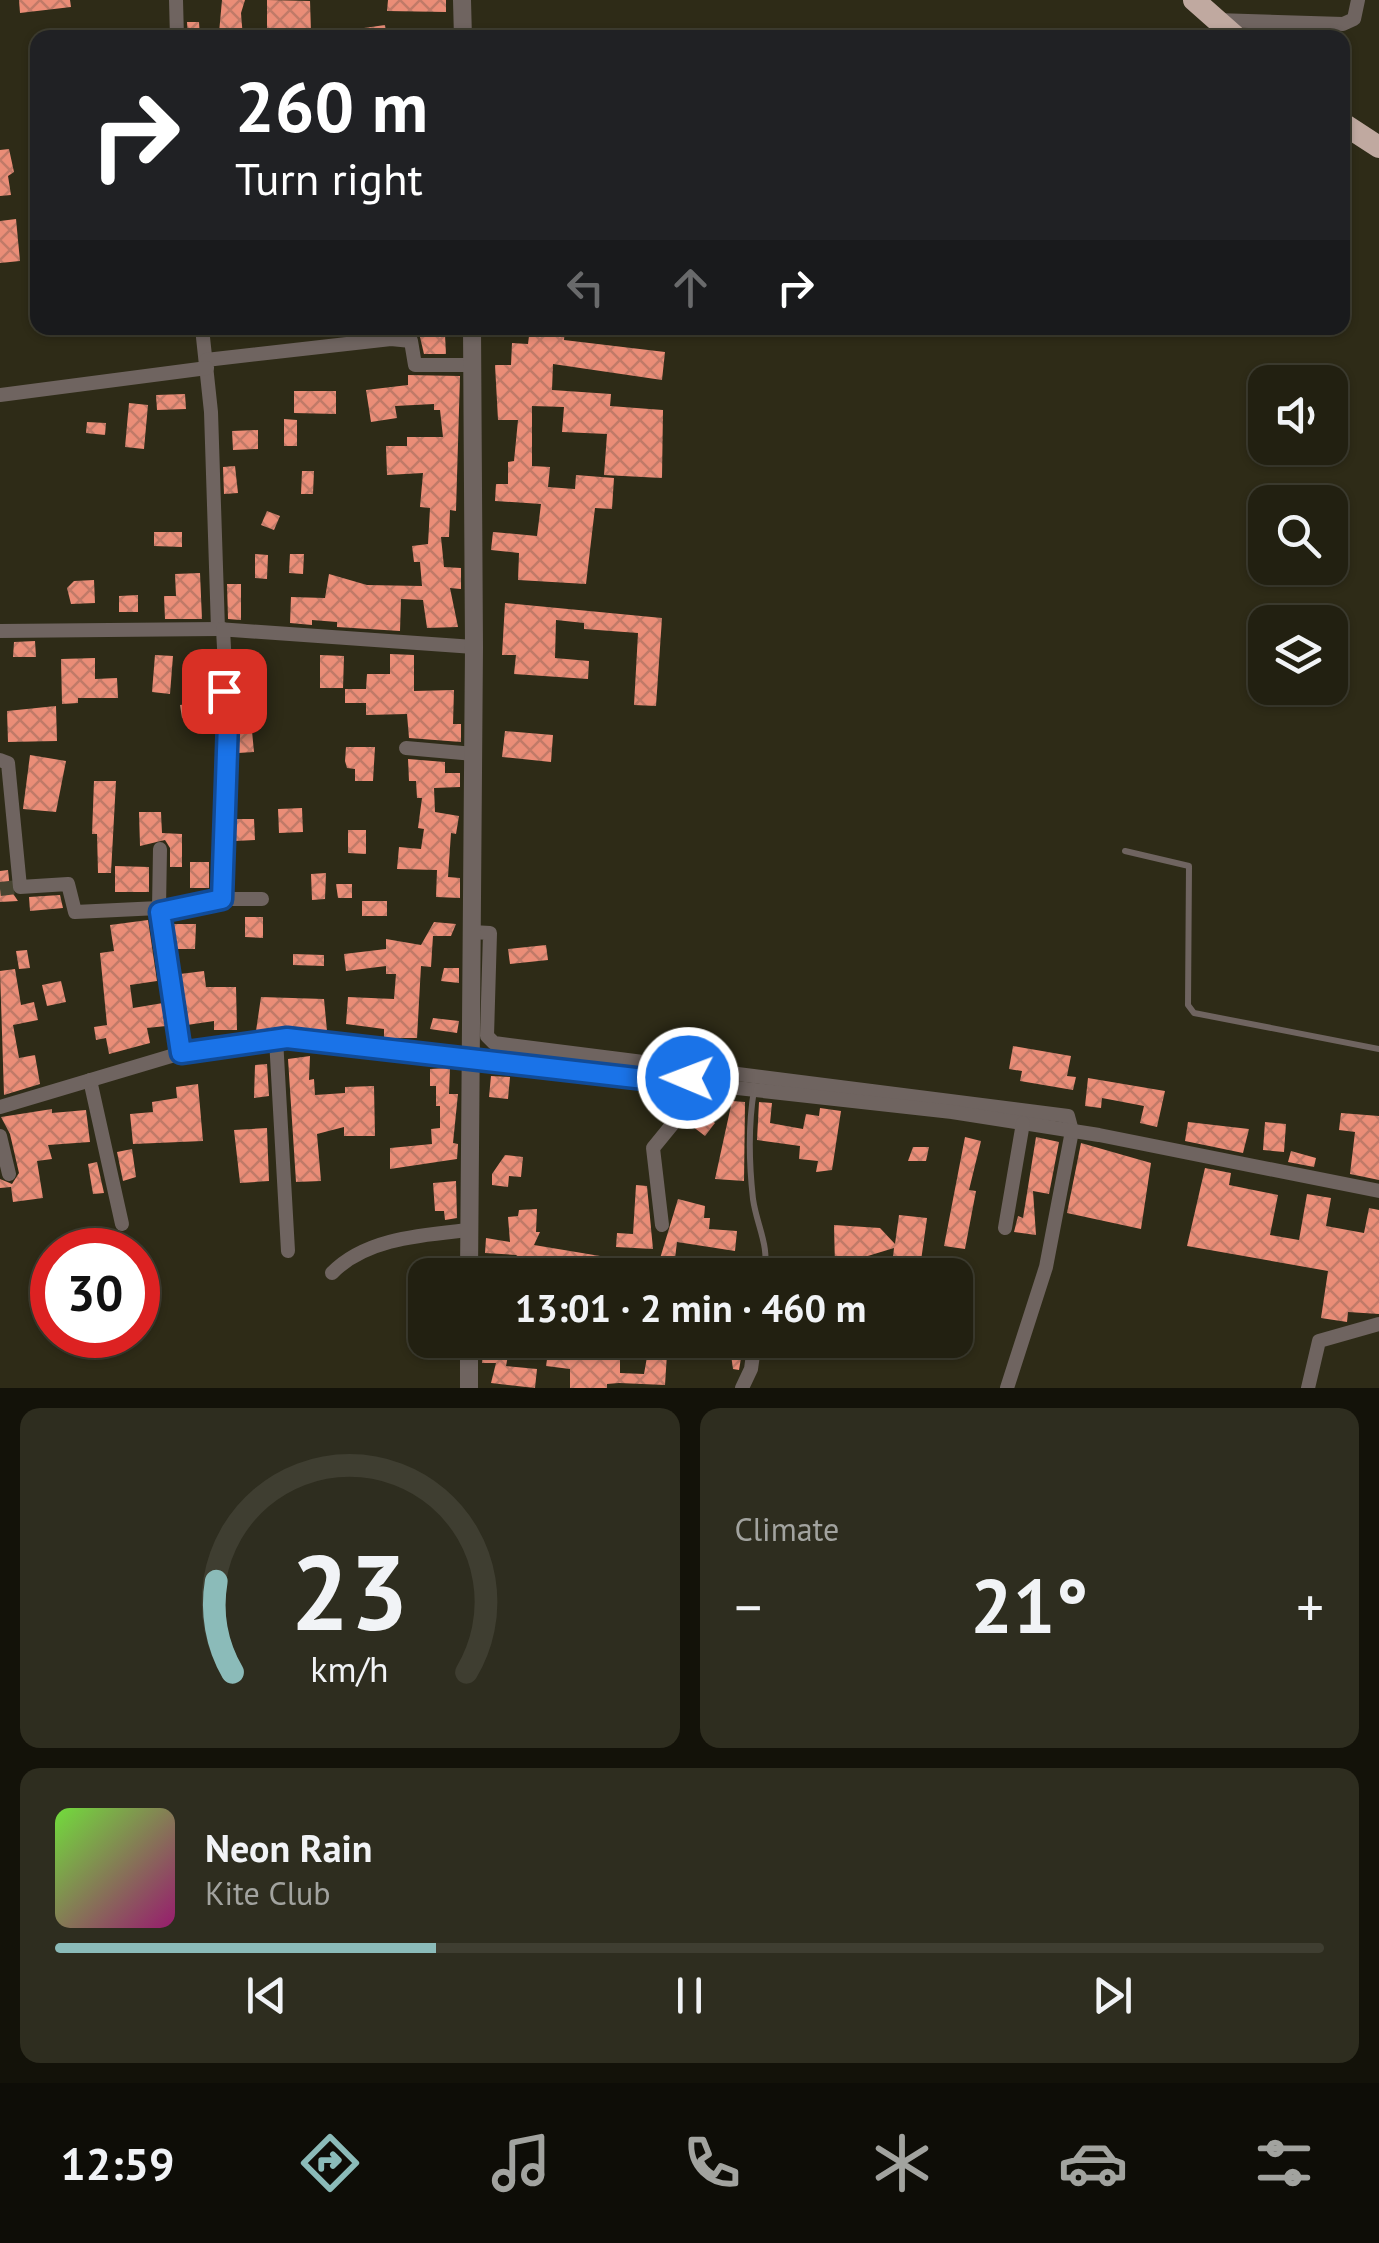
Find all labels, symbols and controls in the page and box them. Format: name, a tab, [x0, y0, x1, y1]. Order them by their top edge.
text: 260 m	[235, 61, 428, 151]
icon: right	[70, 70, 200, 200]
text: Turn right	[235, 149, 423, 207]
icon: left	[558, 260, 613, 315]
icon: ahead	[663, 260, 718, 315]
icon: right	[768, 260, 823, 315]
map controls	[1248, 365, 1348, 705]
button: sound	[1248, 365, 1348, 465]
button: search	[1248, 485, 1348, 585]
button: layers	[1248, 605, 1348, 705]
pin	[182, 649, 267, 734]
icon: arrive	[197, 664, 252, 719]
position arrow	[636, 1026, 740, 1130]
speed limit sign: 30	[30, 1228, 160, 1358]
text: 13:01 · 2 min · 460 m	[515, 1283, 866, 1332]
text: Climate	[735, 1508, 839, 1550]
text: 23	[291, 1524, 409, 1659]
text: 21°	[970, 1557, 1088, 1654]
text: −	[735, 1571, 762, 1642]
text: +	[1296, 1571, 1324, 1642]
text: km/h	[311, 1646, 389, 1692]
text: Neon Rain	[205, 1823, 372, 1872]
text: Kite Club	[205, 1872, 331, 1914]
icon: previous	[239, 1968, 294, 2023]
icon: pause	[662, 1968, 717, 2023]
icon: next	[1085, 1968, 1140, 2023]
icon: directions	[295, 2128, 365, 2198]
icon: music	[486, 2128, 556, 2198]
icon: phone	[677, 2128, 747, 2198]
icon: climate	[867, 2128, 937, 2198]
icon: car	[1058, 2128, 1128, 2198]
icon: filters	[1249, 2128, 1319, 2198]
text: 12:59	[60, 2134, 175, 2192]

